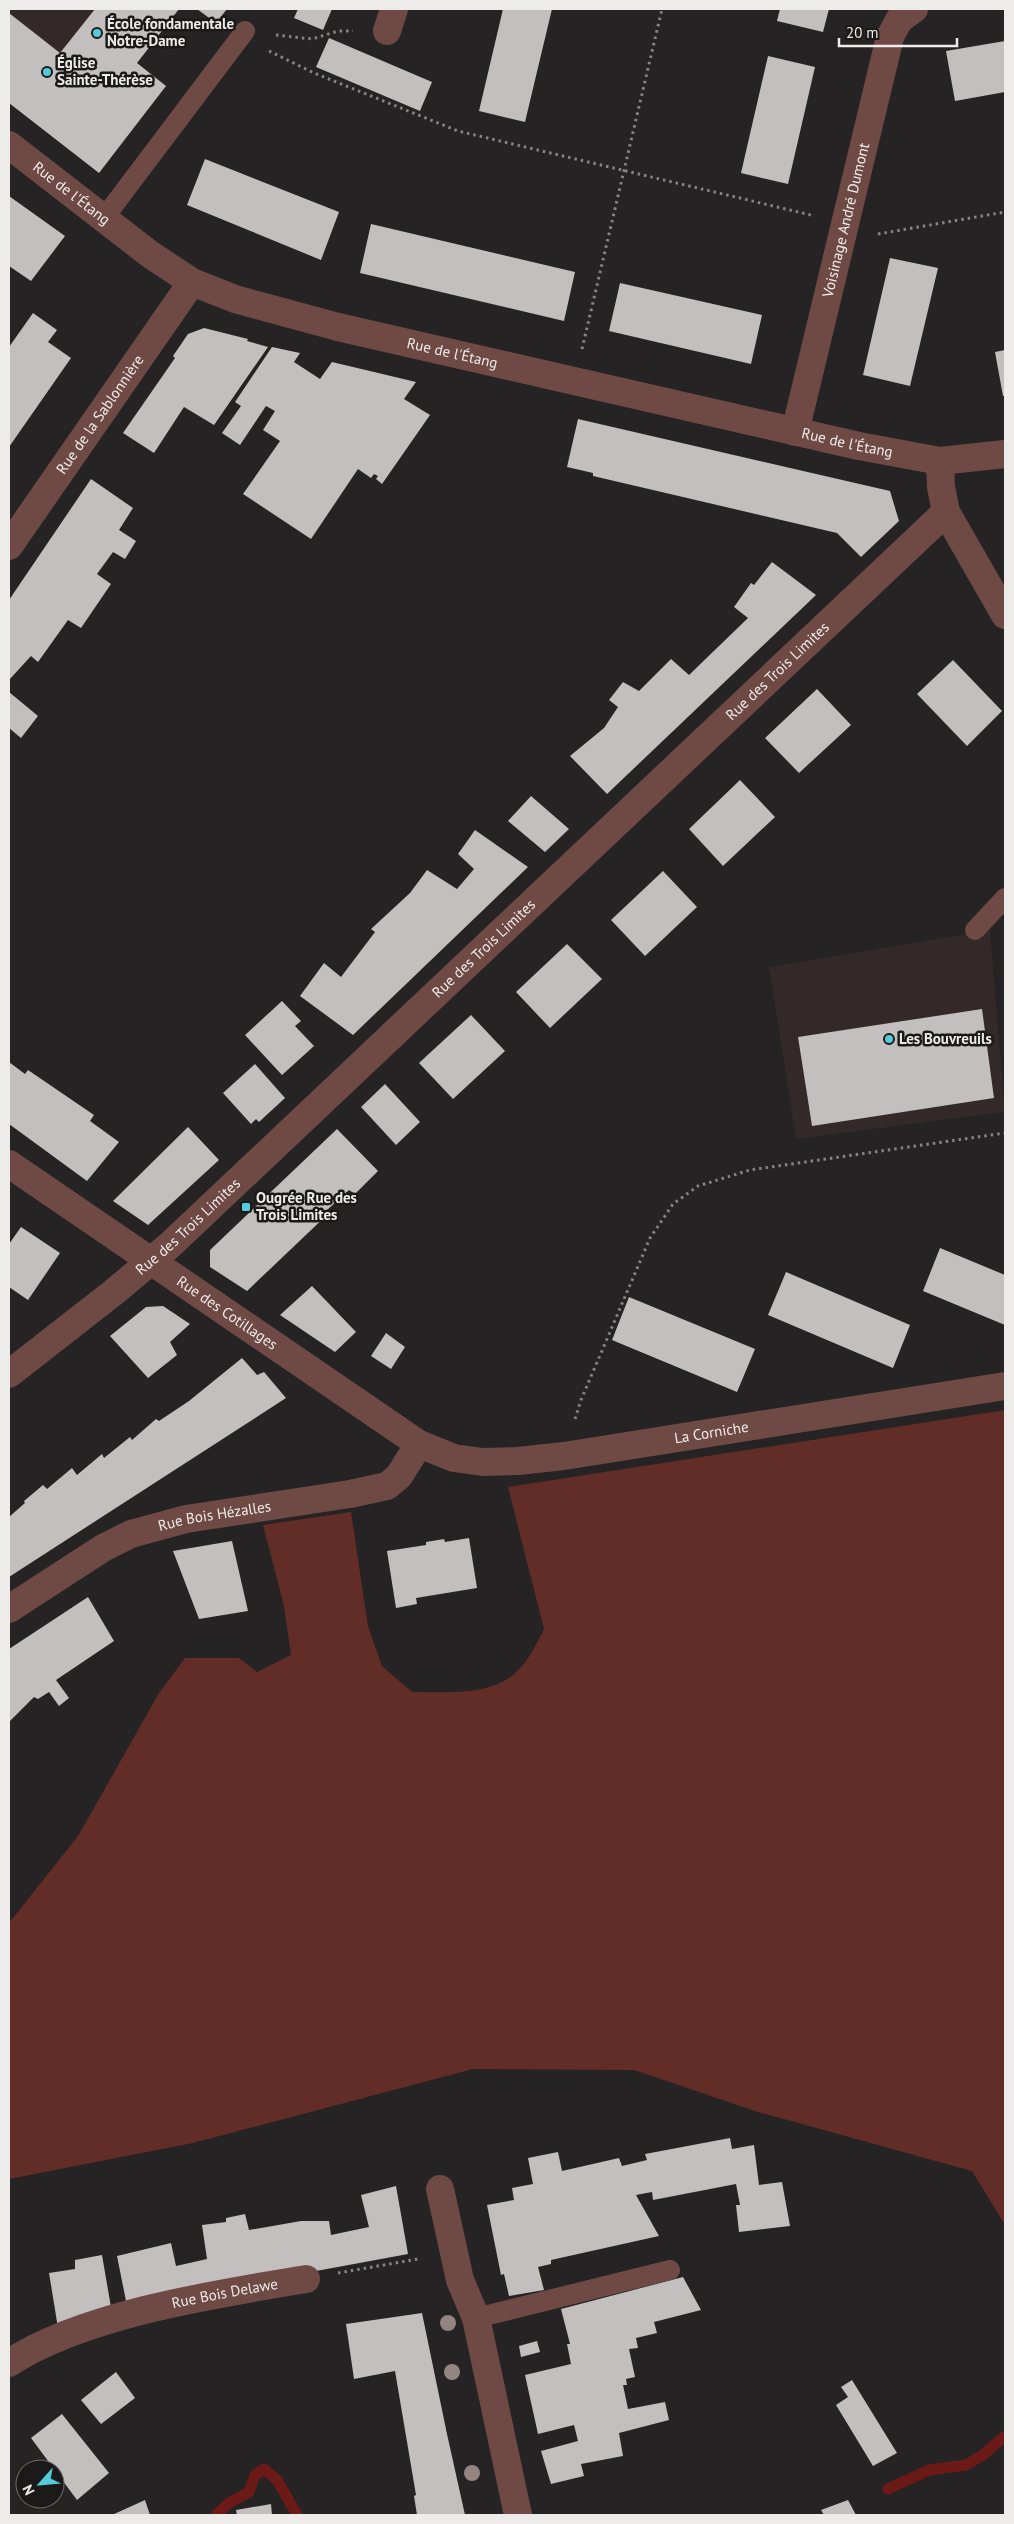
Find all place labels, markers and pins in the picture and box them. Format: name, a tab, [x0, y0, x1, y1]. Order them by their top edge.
place label: École fondamentale Notre-Dame	[107, 14, 234, 50]
marker: École fondamentale Notre-Dame	[91, 27, 103, 39]
place label: Église Sainte-Thérèse	[57, 53, 153, 89]
marker: Église Sainte-Thérèse	[41, 66, 53, 78]
place label: Les Bouvreuils	[899, 1029, 992, 1048]
marker: Les Bouvreuils	[883, 1033, 895, 1045]
place label: Ougrée Rue des Trois Limites	[256, 1188, 357, 1224]
marker: Ougrée Rue des Trois Limites	[240, 1201, 252, 1213]

